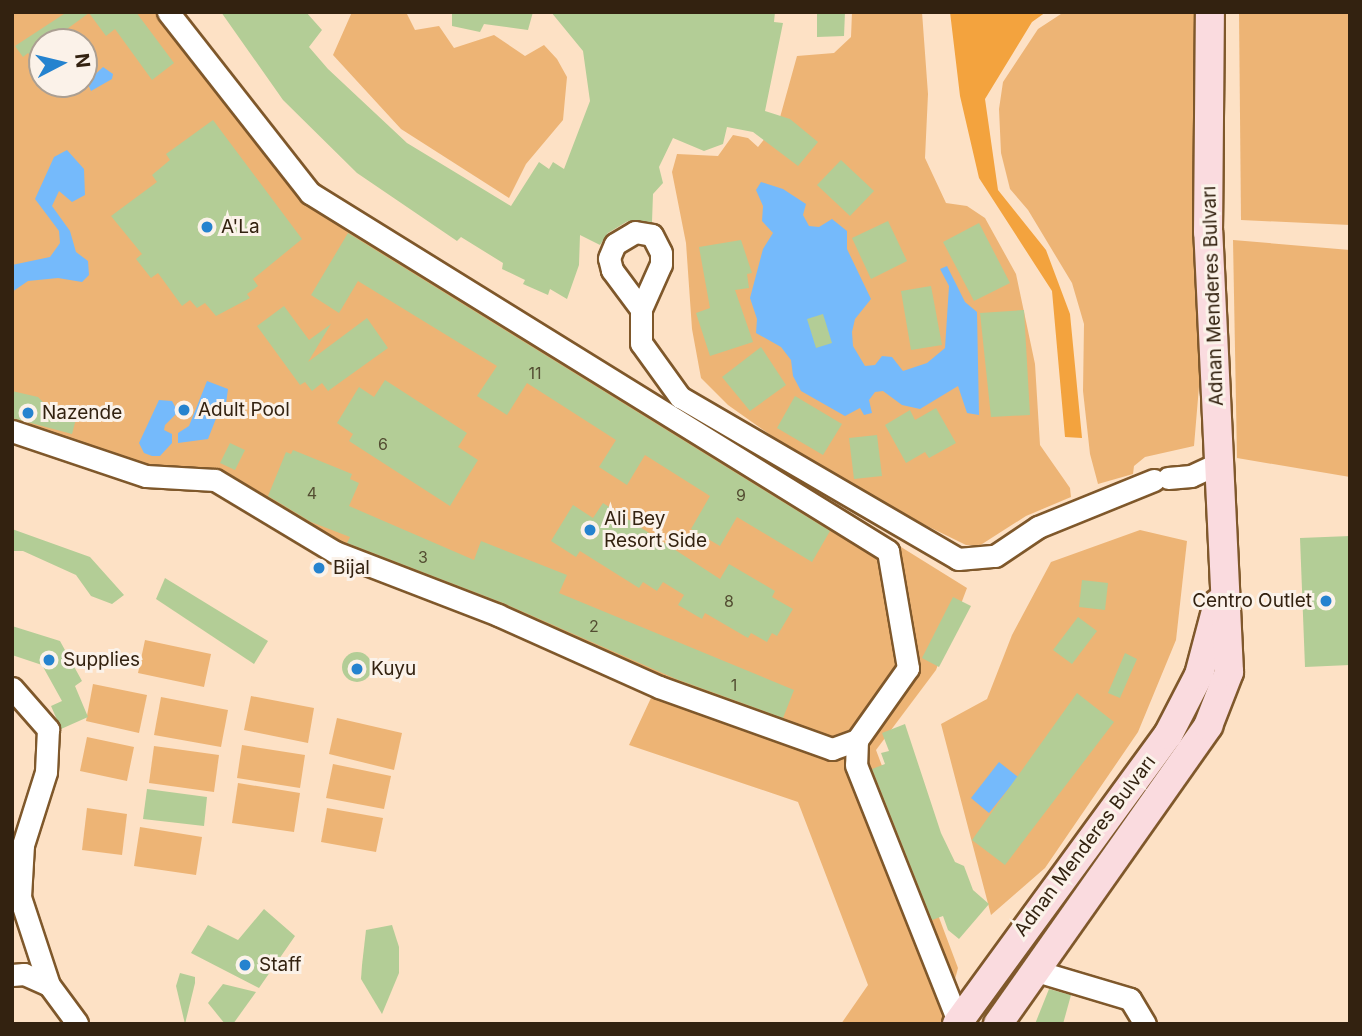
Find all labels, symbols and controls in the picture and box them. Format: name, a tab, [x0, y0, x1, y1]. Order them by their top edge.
north arrow	[28, 28, 98, 98]
text: N	[70, 52, 95, 69]
street label: Adnan Menderes Bulvarı	[1198, 186, 1228, 406]
place label: A'La	[221, 216, 260, 238]
marker: A'La	[199, 219, 215, 235]
house number: 11	[528, 363, 542, 383]
place label: Adult Pool	[198, 399, 290, 421]
place label: Nazende	[42, 402, 122, 424]
marker: Adult Pool	[176, 402, 192, 418]
marker: Nazende	[20, 405, 36, 421]
house number: 6	[378, 434, 388, 454]
house number: 4	[307, 483, 317, 503]
house number: 9	[736, 485, 746, 505]
place label: Ali Bey Resort Side	[604, 508, 707, 552]
marker: Ali Bey Resort Side	[582, 522, 598, 538]
house number: 3	[418, 547, 428, 567]
place label: Bijal	[333, 557, 370, 579]
marker: Bijal	[311, 560, 327, 576]
place label: Centro Outlet	[1192, 590, 1312, 612]
house number: 8	[724, 591, 734, 611]
marker: Centro Outlet	[1318, 593, 1334, 609]
house number: 2	[589, 616, 599, 636]
place label: Supplies	[63, 649, 140, 671]
marker: Supplies	[41, 652, 57, 668]
place label: Kuyu	[371, 658, 416, 680]
marker: Kuyu	[349, 661, 365, 677]
house number: 1	[731, 675, 737, 695]
street label: Adnan Menderes Bulvarı	[1010, 751, 1160, 941]
place label: Staff	[259, 954, 301, 976]
marker: Staff	[237, 957, 253, 973]

